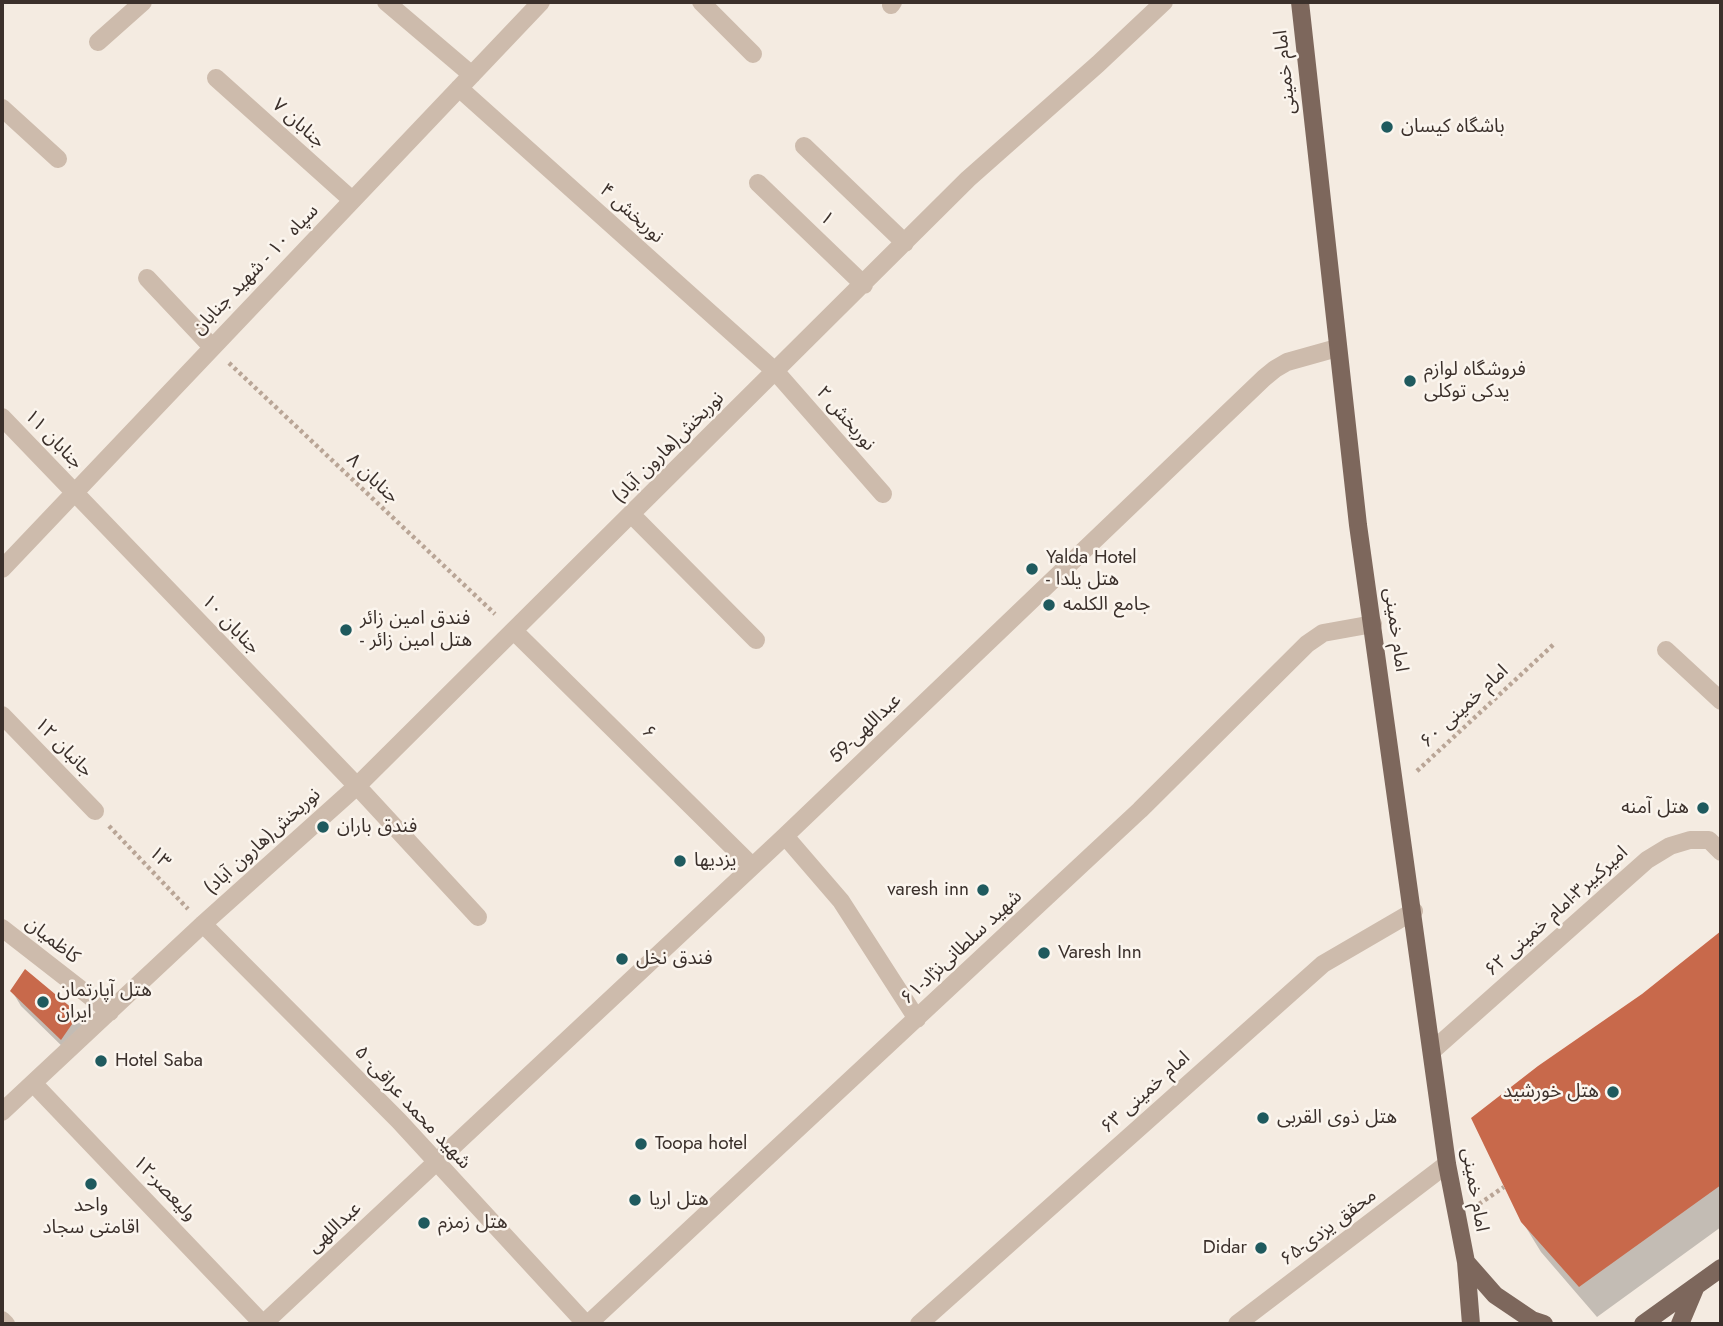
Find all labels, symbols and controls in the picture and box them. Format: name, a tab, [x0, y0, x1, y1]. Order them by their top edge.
street label: امام خمینی	[1270, 29, 1302, 115]
street label: جنابان ۷	[267, 94, 329, 154]
place label: باشگاه کیسان	[1401, 116, 1505, 138]
marker: باشگاه کیسان	[1379, 119, 1395, 135]
street label: نوربخش ۴	[594, 179, 668, 249]
street label: سپاه ۱۰ - شهید جنابان	[188, 200, 324, 340]
street label: ۱	[814, 207, 838, 231]
place label: فروشگاه لوازم یدکی توکلی	[1424, 359, 1526, 403]
marker: فروشگاه لوازم یدکی توکلی	[1402, 373, 1418, 389]
street label: نوربخش ۲	[811, 382, 879, 456]
street label: نوربخش(هارون آباد)	[608, 387, 730, 509]
street label: جنابان ۱۱	[19, 405, 87, 475]
street label: جنابان ۸	[341, 449, 403, 509]
place label: Yalda Hotel - هتل یلدا	[1046, 547, 1137, 591]
marker: Yalda Hotel - هتل یلدا	[1024, 561, 1040, 577]
street label: امام خمینی	[1378, 586, 1412, 674]
street label: جنابان ۱۰	[196, 590, 264, 660]
place label: جامع الکلمه	[1063, 594, 1151, 616]
marker: جامع الکلمه	[1041, 597, 1057, 613]
place label: فندق امین زائر - هتل امین زائر	[360, 608, 472, 652]
marker: فندق امین زائر - هتل امین زائر	[338, 622, 354, 638]
street label: امام خمینی ۶۰	[1416, 660, 1514, 754]
street label: عبداللهی-59	[825, 689, 907, 769]
street label: جانبان ۱۲	[29, 713, 97, 783]
street label: ۶	[636, 721, 660, 745]
street label: نوربخش(هارون آباد)	[200, 784, 326, 900]
place label: هتل آمنه	[1621, 797, 1689, 819]
marker: هتل آمنه	[1695, 800, 1711, 816]
place label: فندق باران	[337, 816, 417, 838]
marker: فندق باران	[315, 819, 331, 835]
street label: ۱۳	[143, 842, 175, 874]
street label: امیرکبیر۳-امام خمینی ۶۲	[1481, 842, 1633, 982]
place label: یزدیها	[694, 850, 737, 872]
marker: یزدیها	[672, 853, 688, 869]
place label: varesh inn	[887, 879, 969, 901]
marker: varesh inn	[975, 882, 991, 898]
street label: شهید سلطانی‌نژاد-۶۱	[897, 886, 1027, 1010]
street label: کاظمیان	[20, 913, 84, 969]
place label: Varesh Inn	[1058, 942, 1142, 964]
marker: Varesh Inn	[1036, 945, 1052, 961]
place label: فندق نخل	[636, 948, 713, 970]
marker: فندق نخل	[614, 951, 630, 967]
place label: هتل آپارتمان ایران	[57, 980, 152, 1024]
marker: هتل آپارتمان ایران	[35, 994, 51, 1010]
street label: شهید محمد عراقی- ۵	[349, 1042, 475, 1174]
street label: امام خمینی ۶۳	[1097, 1047, 1195, 1139]
place label: Hotel Saba	[115, 1050, 203, 1072]
marker: Hotel Saba	[93, 1053, 109, 1069]
place label: هتل خورشید	[1503, 1081, 1599, 1103]
marker: هتل خورشید	[1605, 1084, 1621, 1100]
place label: هتل ذوی القربی	[1277, 1107, 1397, 1129]
marker: هتل ذوی القربی	[1255, 1110, 1271, 1126]
place label: Toopa hotel	[655, 1133, 747, 1155]
marker: Toopa hotel	[633, 1136, 649, 1152]
street label: امام خمینی	[1455, 1146, 1493, 1234]
street label: ولیعصر-۱۲	[127, 1152, 201, 1226]
marker: واحد اقامتی سجاد	[83, 1176, 99, 1192]
street label: محقق یزدی-۶۵	[1276, 1184, 1382, 1272]
place label: هتل اریا	[649, 1189, 709, 1211]
marker: هتل اریا	[627, 1192, 643, 1208]
place label: واحد اقامتی سجاد	[43, 1195, 139, 1239]
street label: عبداللهی	[303, 1198, 367, 1258]
place label: هتل زمزم	[438, 1212, 508, 1234]
marker: هتل زمزم	[416, 1215, 432, 1231]
place label: Didar	[1203, 1237, 1247, 1259]
marker: Didar	[1253, 1240, 1269, 1256]

